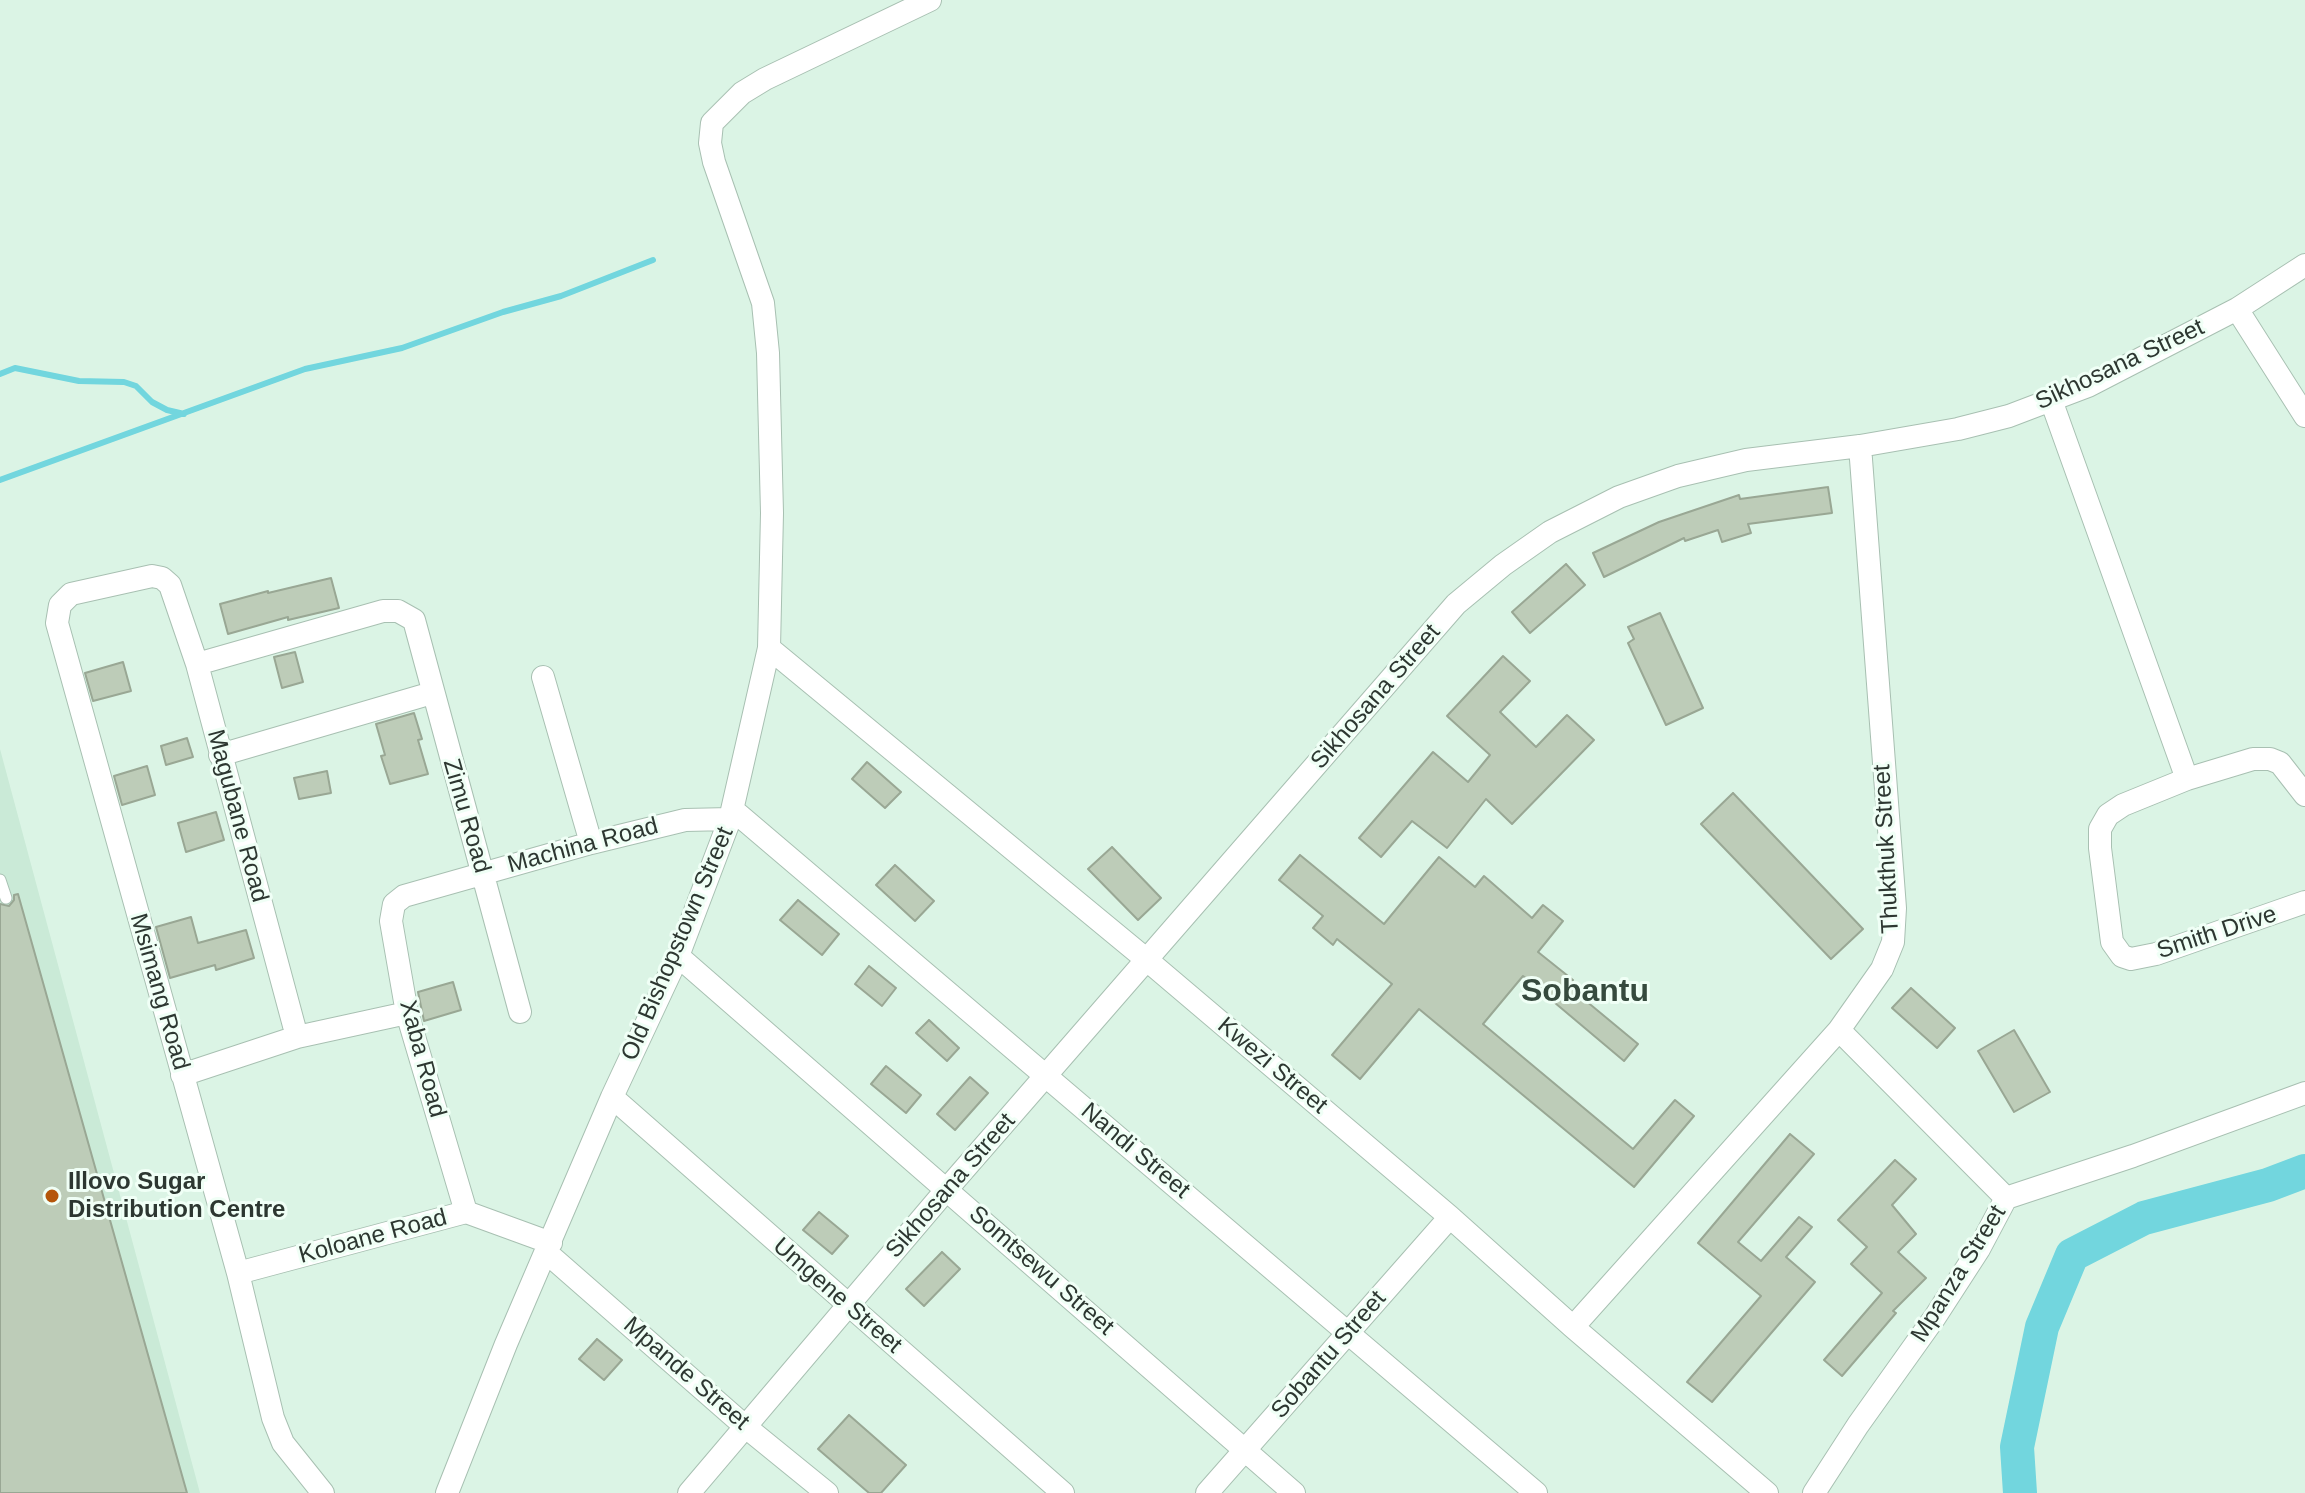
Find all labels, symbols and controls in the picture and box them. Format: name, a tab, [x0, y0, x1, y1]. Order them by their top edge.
street label: Sikhosana Street	[2031, 313, 2209, 417]
street label: Sikhosana Street	[1305, 619, 1447, 775]
street label: Magubane Road	[200, 727, 274, 905]
street label: Zimu Road	[436, 756, 496, 876]
street label: Thukthuk Street	[1868, 764, 1906, 934]
street label: Machina Road	[505, 812, 661, 880]
street label: Old Bishopstown Street	[616, 823, 740, 1065]
street label: Smith Drive	[2154, 900, 2280, 966]
street label: Msimang Road	[123, 910, 195, 1074]
district label: Sobantu	[1521, 973, 1649, 1011]
street label: Xaba Road	[393, 997, 451, 1121]
street label: Kwezi Street	[1211, 1012, 1333, 1120]
street label: Nandi Street	[1075, 1097, 1195, 1205]
street label: Sikhosana Street	[880, 1108, 1022, 1264]
place label: Illovo Sugar Distribution Centre	[68, 1168, 285, 1224]
marker: Illovo Sugar Distribution Centre	[43, 1187, 61, 1205]
street label: Somtsewu Street	[963, 1200, 1119, 1342]
street label: Mpanza Street	[1905, 1200, 2013, 1348]
street label: Koloane Road	[296, 1203, 450, 1271]
street label: Umgene Street	[767, 1232, 907, 1360]
street label: Sobantu Street	[1266, 1285, 1392, 1425]
street label: Mpande Street	[617, 1311, 755, 1437]

